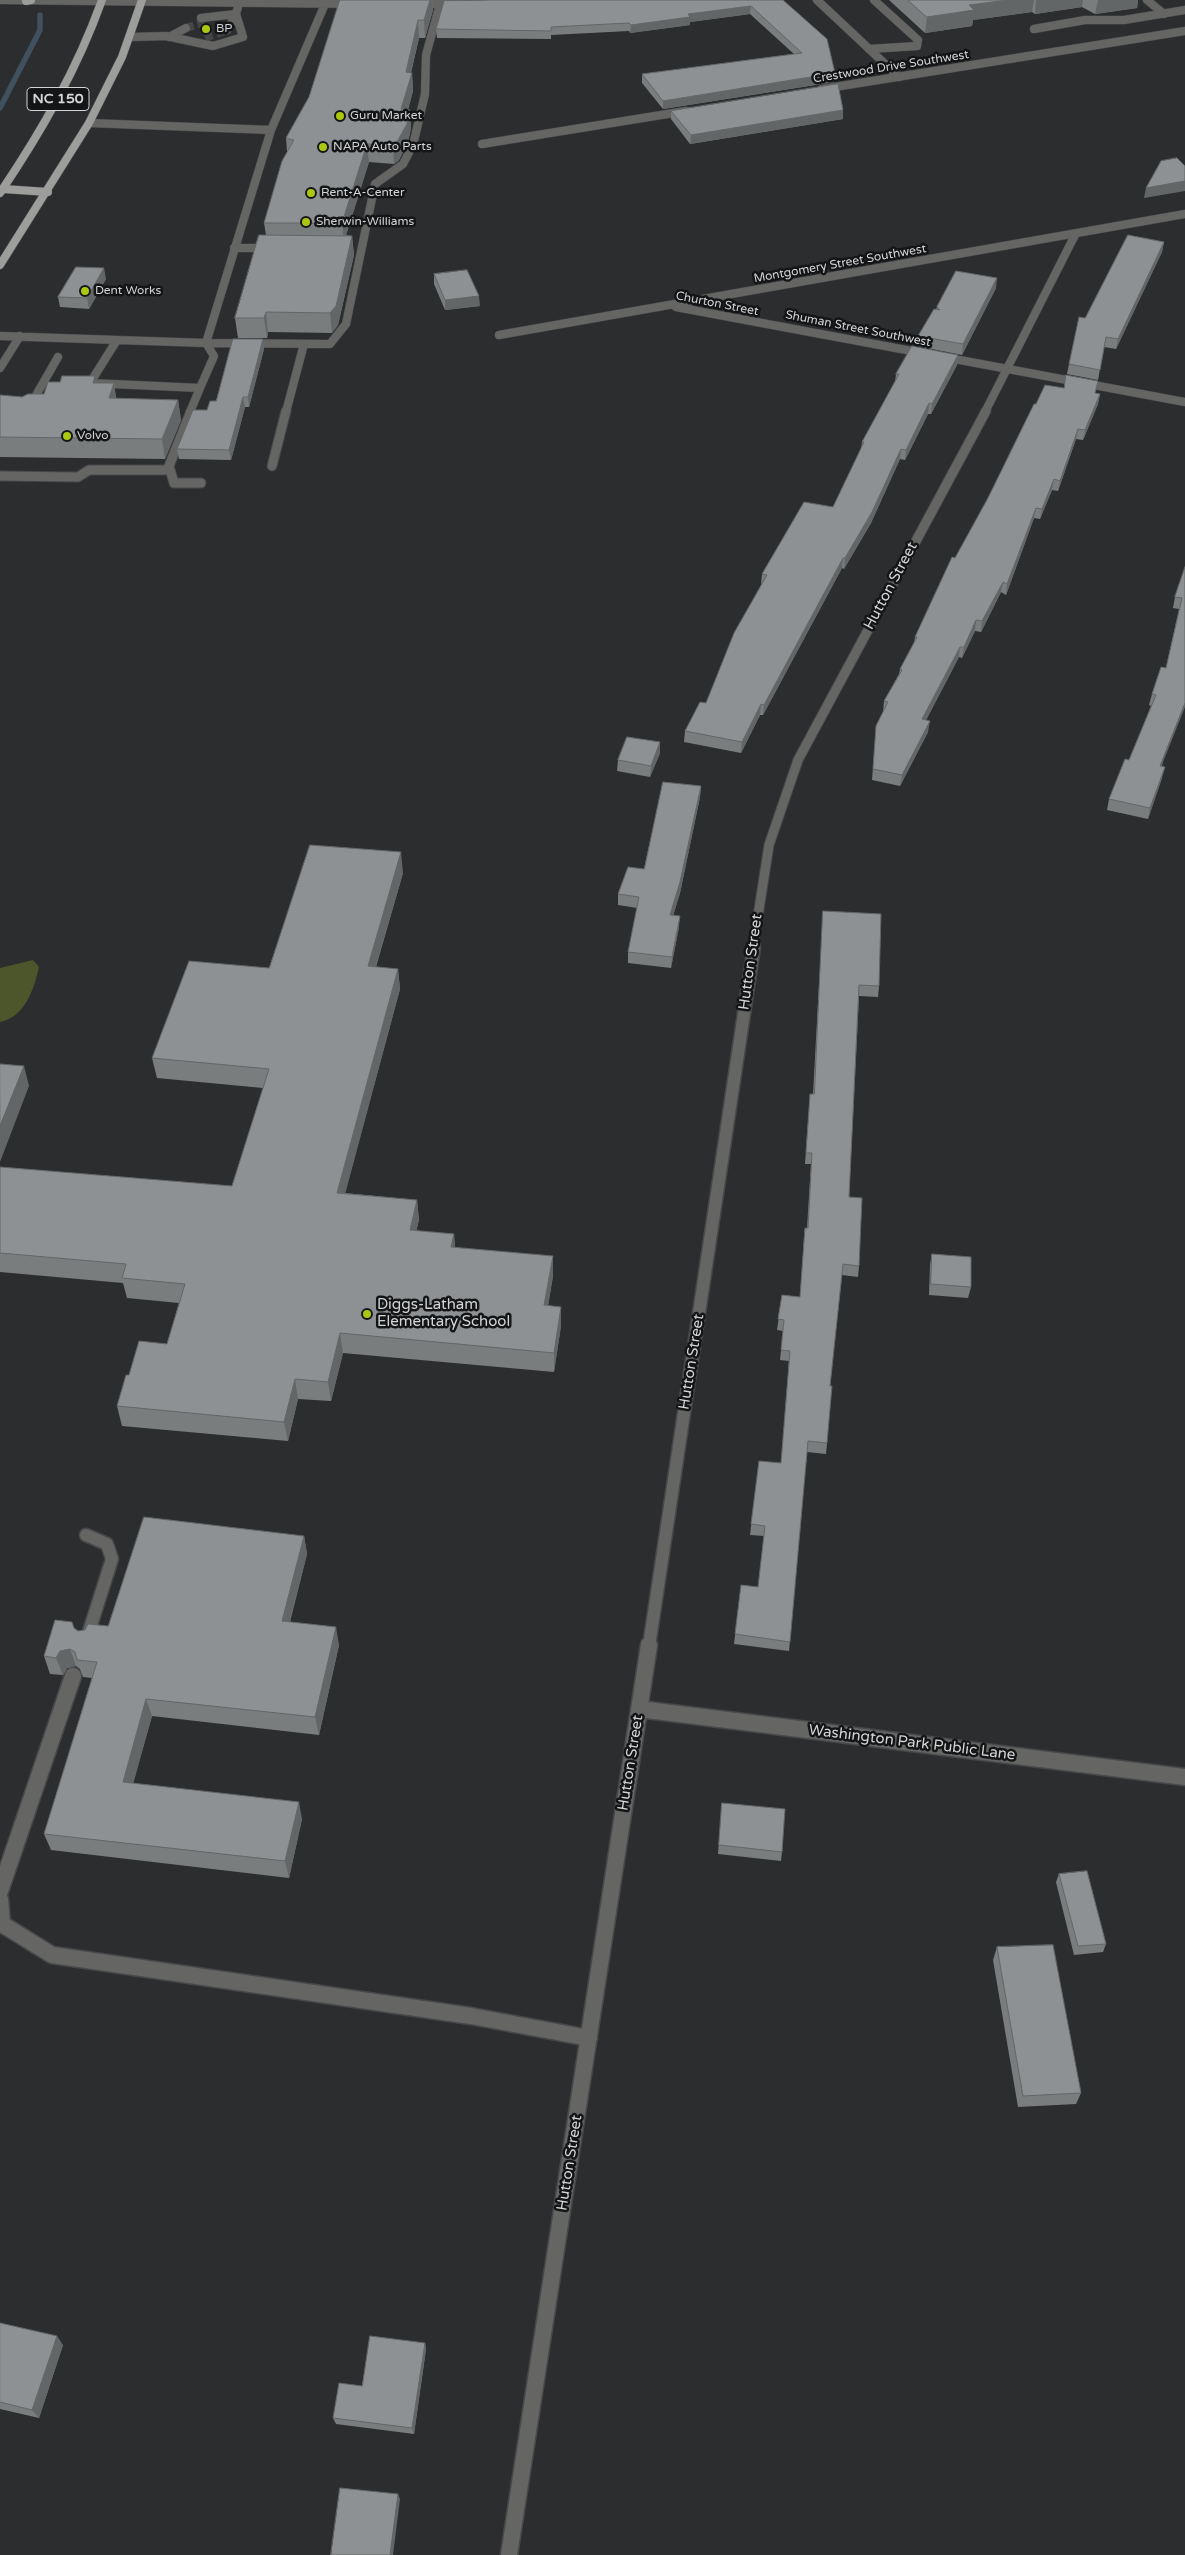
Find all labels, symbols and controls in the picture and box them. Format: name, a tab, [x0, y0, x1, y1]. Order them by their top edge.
place label: BP	[216, 22, 232, 36]
marker: BP	[200, 23, 212, 35]
street label: Crestwood Drive Southwest	[812, 48, 970, 86]
road number: NC 150	[27, 88, 89, 110]
place label: Guru Market	[350, 109, 422, 123]
marker: Guru Market	[334, 110, 346, 122]
place label: NAPA Auto Parts	[333, 140, 432, 154]
marker: NAPA Auto Parts	[317, 141, 329, 153]
place label: Rent-A-Center	[321, 186, 404, 200]
marker: Rent-A-Center	[305, 187, 317, 199]
place label: Sherwin-Williams	[316, 215, 414, 229]
marker: Sherwin-Williams	[300, 216, 312, 228]
street label: Montgomery Street Southwest	[753, 242, 927, 286]
place label: Dent Works	[95, 284, 161, 298]
marker: Dent Works	[79, 285, 91, 297]
street label: Churton Street	[674, 289, 760, 319]
street label: Shuman Street Southwest	[784, 308, 932, 350]
place label: Volvo	[77, 429, 109, 443]
marker: Volvo	[61, 430, 73, 442]
street label: Hutton Street	[860, 539, 922, 633]
street label: Hutton Street	[735, 913, 767, 1011]
place label: Diggs-Latham Elementary School	[377, 1296, 510, 1331]
marker: Diggs-Latham Elementary School	[361, 1308, 373, 1320]
street label: Hutton Street	[676, 1313, 708, 1411]
street label: Hutton Street	[615, 1714, 647, 1812]
street label: Washington Park Public Lane	[808, 1721, 1016, 1765]
street label: Hutton Street	[554, 2114, 586, 2212]

